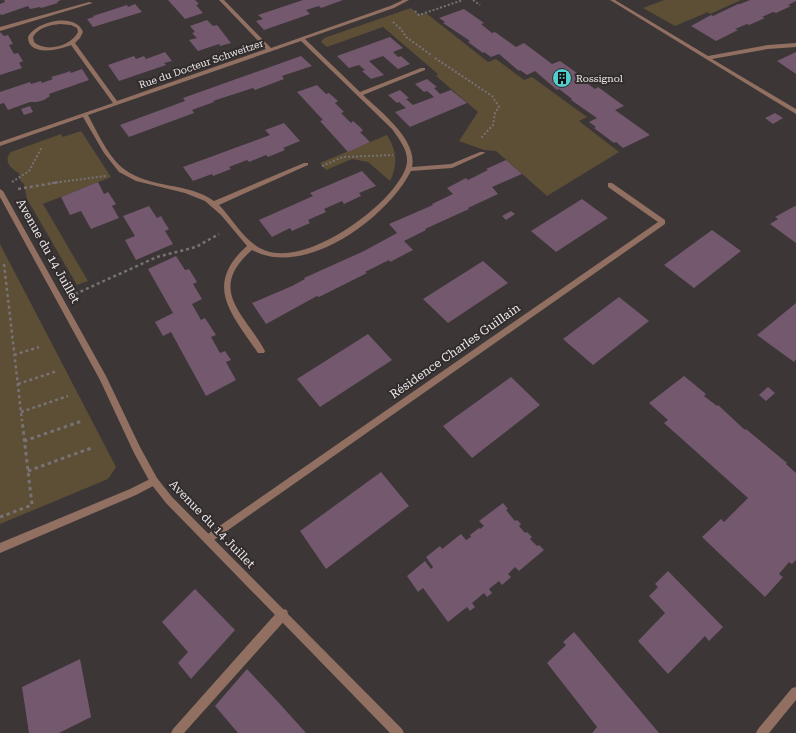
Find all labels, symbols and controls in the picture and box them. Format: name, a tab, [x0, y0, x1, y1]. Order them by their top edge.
street label: Rue du Docteur Schweitzer	[137, 37, 265, 91]
building icon: Rossignol	[551, 67, 573, 89]
place label: Rossignol	[576, 73, 623, 84]
street label: Avenue du 14 Juillet	[13, 196, 83, 306]
street label: Résidence Charles Guillain	[387, 300, 523, 401]
street label: Avenue du 14 Juillet	[166, 477, 258, 571]

